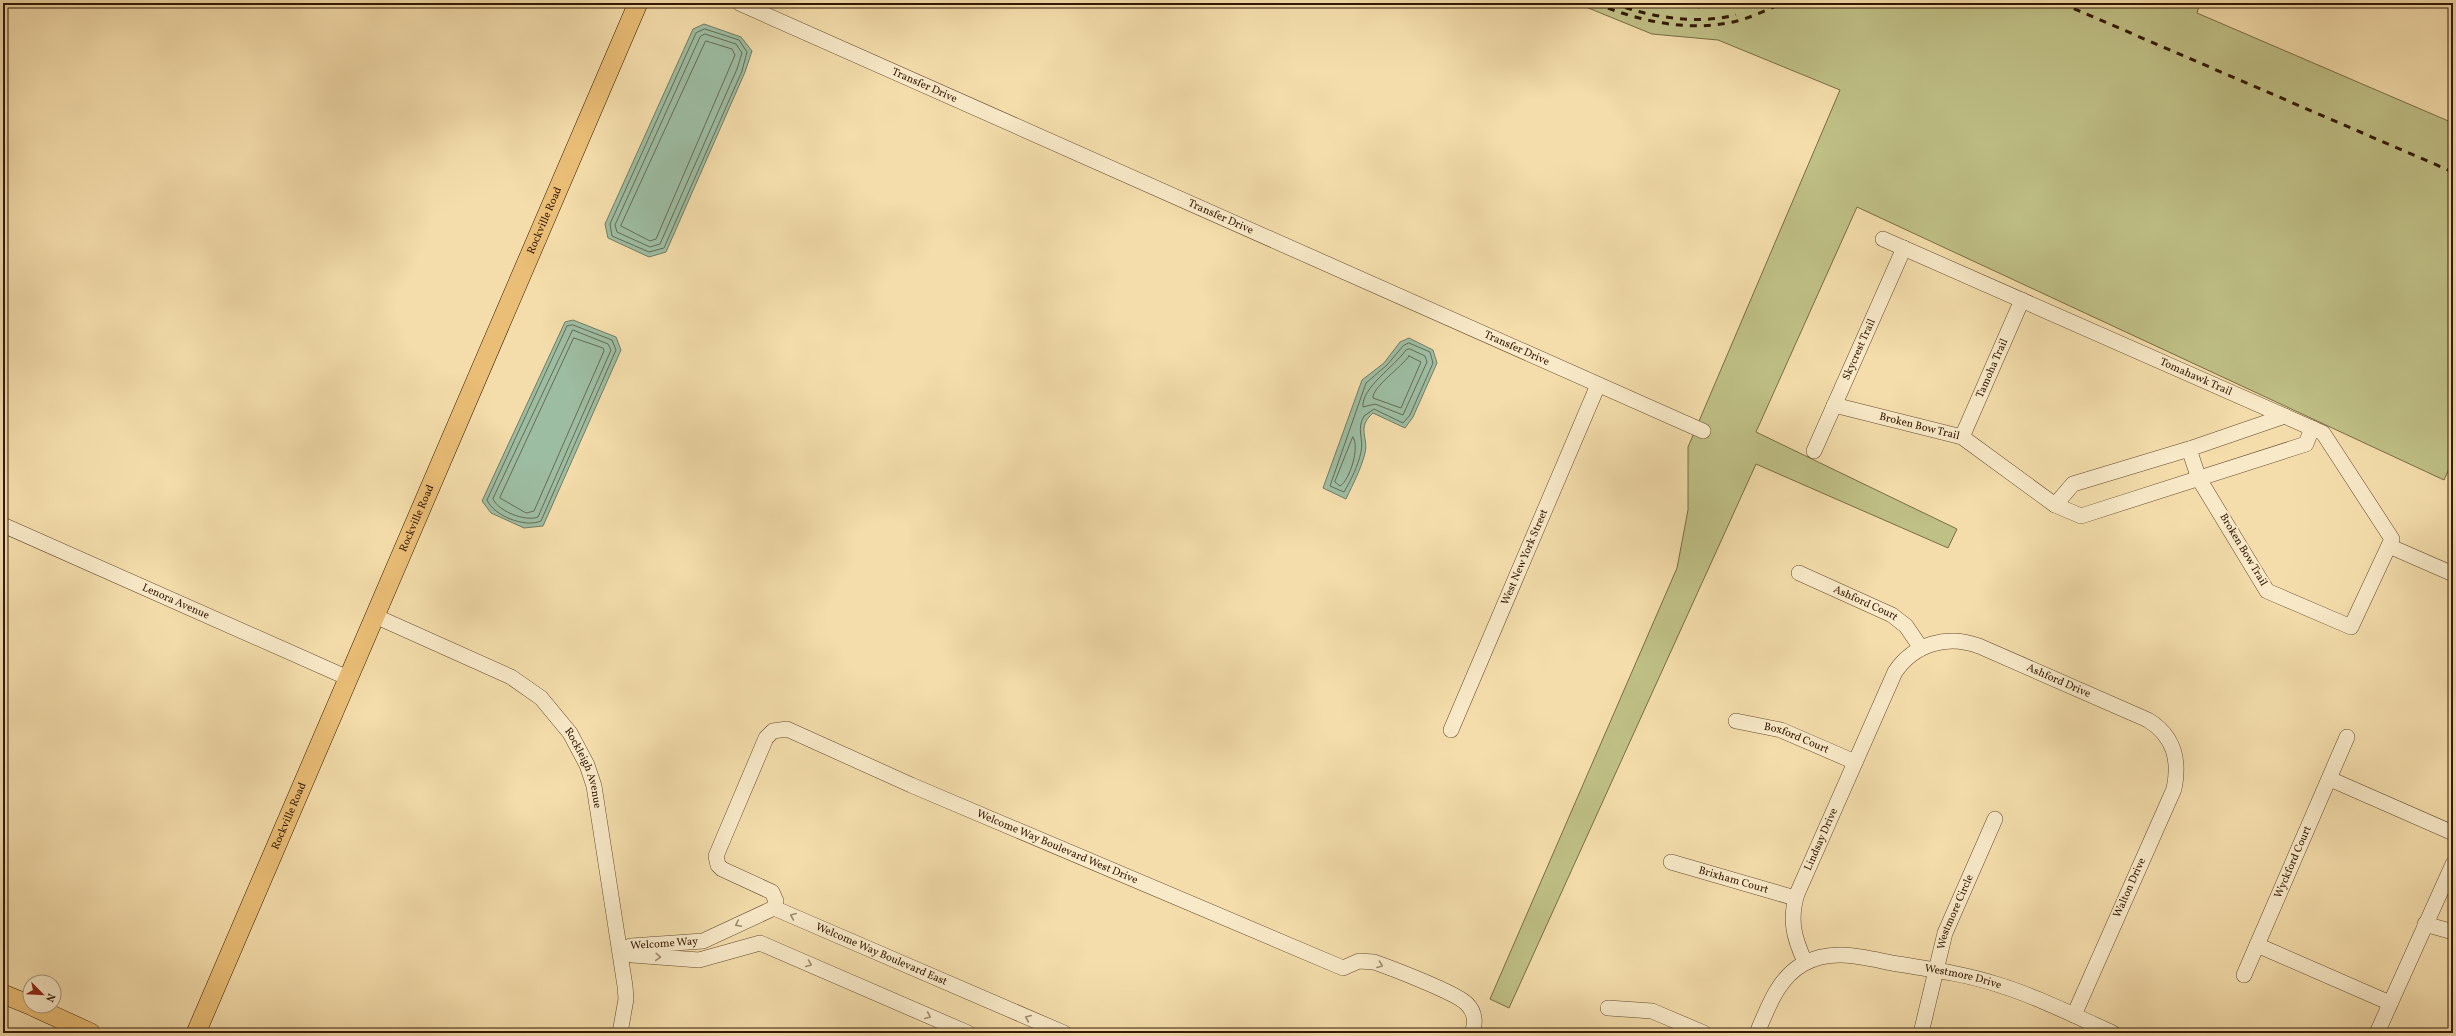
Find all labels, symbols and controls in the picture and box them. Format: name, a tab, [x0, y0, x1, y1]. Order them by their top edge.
street label: Transfer Drive	[889, 64, 960, 106]
street label: Rockville Road	[524, 185, 566, 257]
street label: Transfer Drive	[1186, 196, 1256, 238]
street label: Skycrest Trail	[1839, 316, 1879, 383]
street label: Transfer Drive	[1482, 327, 1552, 369]
street label: Tamoha Trail	[1973, 336, 2012, 400]
street label: Tomahawk Trail	[2157, 354, 2234, 399]
street label: Broken Bow Trail	[1878, 409, 1961, 444]
street label: Rockville Road	[396, 482, 438, 554]
street label: West New York Street	[1498, 507, 1552, 607]
street label: Broken Bow Trail	[2215, 511, 2271, 589]
street label: Lenora Avenue	[140, 580, 212, 623]
street label: Ashford Court	[1831, 582, 1901, 624]
street label: Ashford Drive	[2024, 660, 2093, 701]
street label: Boxford Court	[1763, 719, 1831, 757]
street label: Rockleigh Avenue	[561, 724, 605, 809]
street label: Rockville Road	[268, 780, 310, 852]
street label: Welcome Way Boulevard West Drive	[974, 806, 1140, 888]
street label: Lindsay Drive	[1801, 806, 1841, 873]
street label: Wyckford Court	[2271, 823, 2315, 901]
street label: Walton Drive	[2110, 856, 2150, 920]
street label: Brixham Court	[1697, 863, 1770, 897]
street label: Westmore Circle	[1934, 872, 1977, 951]
one-way arrow	[789, 913, 797, 921]
one-way arrow	[735, 919, 743, 927]
street label: Welcome Way Boulevard East	[813, 919, 950, 989]
street label: Welcome Way	[630, 934, 698, 954]
one-way arrow	[655, 953, 661, 962]
one-way arrow	[805, 960, 812, 968]
one-way arrow	[1376, 960, 1383, 968]
street label: Westmore Drive	[1923, 961, 2003, 993]
north arrow	[22, 974, 62, 1014]
text: N	[41, 991, 58, 1004]
one-way arrow	[924, 1011, 932, 1019]
one-way arrow	[1024, 1014, 1031, 1022]

